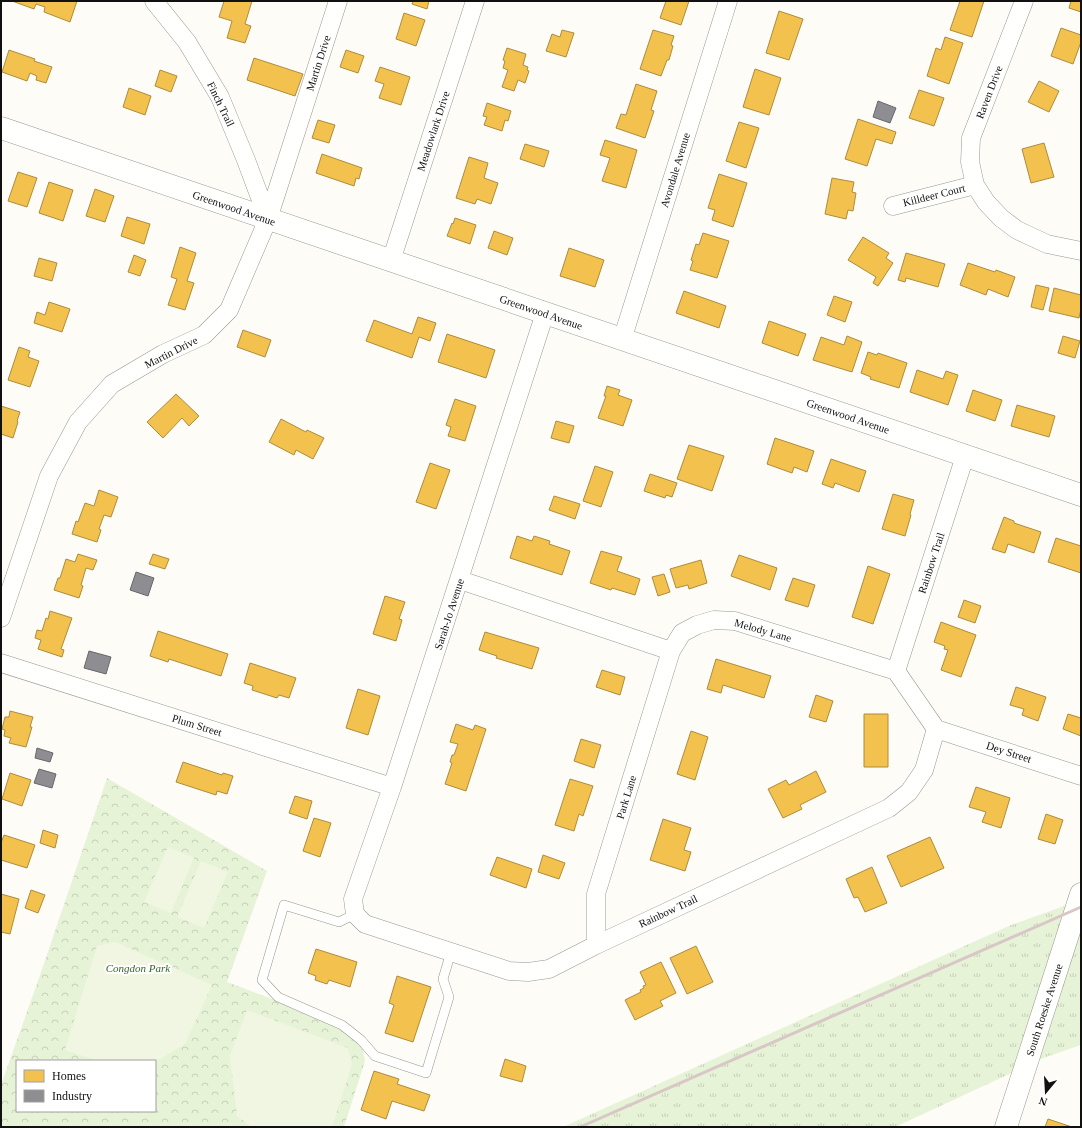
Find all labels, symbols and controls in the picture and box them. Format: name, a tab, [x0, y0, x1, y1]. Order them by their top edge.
street label: Martin Drive	[303, 34, 333, 92]
street label: Raven Drive	[973, 64, 1005, 120]
street label: Finch Trail	[205, 80, 237, 128]
street label: Meadowlark Drive	[414, 89, 452, 173]
street label: Avondale Avenue	[658, 131, 692, 209]
street label: Killdeer Court	[902, 181, 966, 209]
street label: Greenwood Avenue	[191, 188, 277, 228]
street label: Greenwood Avenue	[498, 292, 584, 332]
street label: Martin Drive	[143, 333, 200, 370]
street label: Greenwood Avenue	[805, 396, 891, 436]
street label: Rainbow Trail	[916, 531, 946, 595]
street label: Sarah-Jo Avenue	[432, 577, 466, 651]
street label: Melody Lane	[733, 616, 793, 644]
street label: Plum Street	[171, 712, 223, 738]
street label: Dey Street	[985, 739, 1033, 765]
street label: Park Lane	[614, 774, 638, 820]
street label: Rainbow Trail	[637, 892, 699, 930]
park label: Congdon Park	[106, 962, 171, 974]
street label: South Roeske Avenue	[1023, 962, 1065, 1058]
legend	[16, 1060, 156, 1112]
text: Homes	[52, 1069, 86, 1083]
north arrow	[1026, 1072, 1066, 1112]
text: Industry	[52, 1089, 92, 1103]
text: N	[1037, 1095, 1049, 1108]

